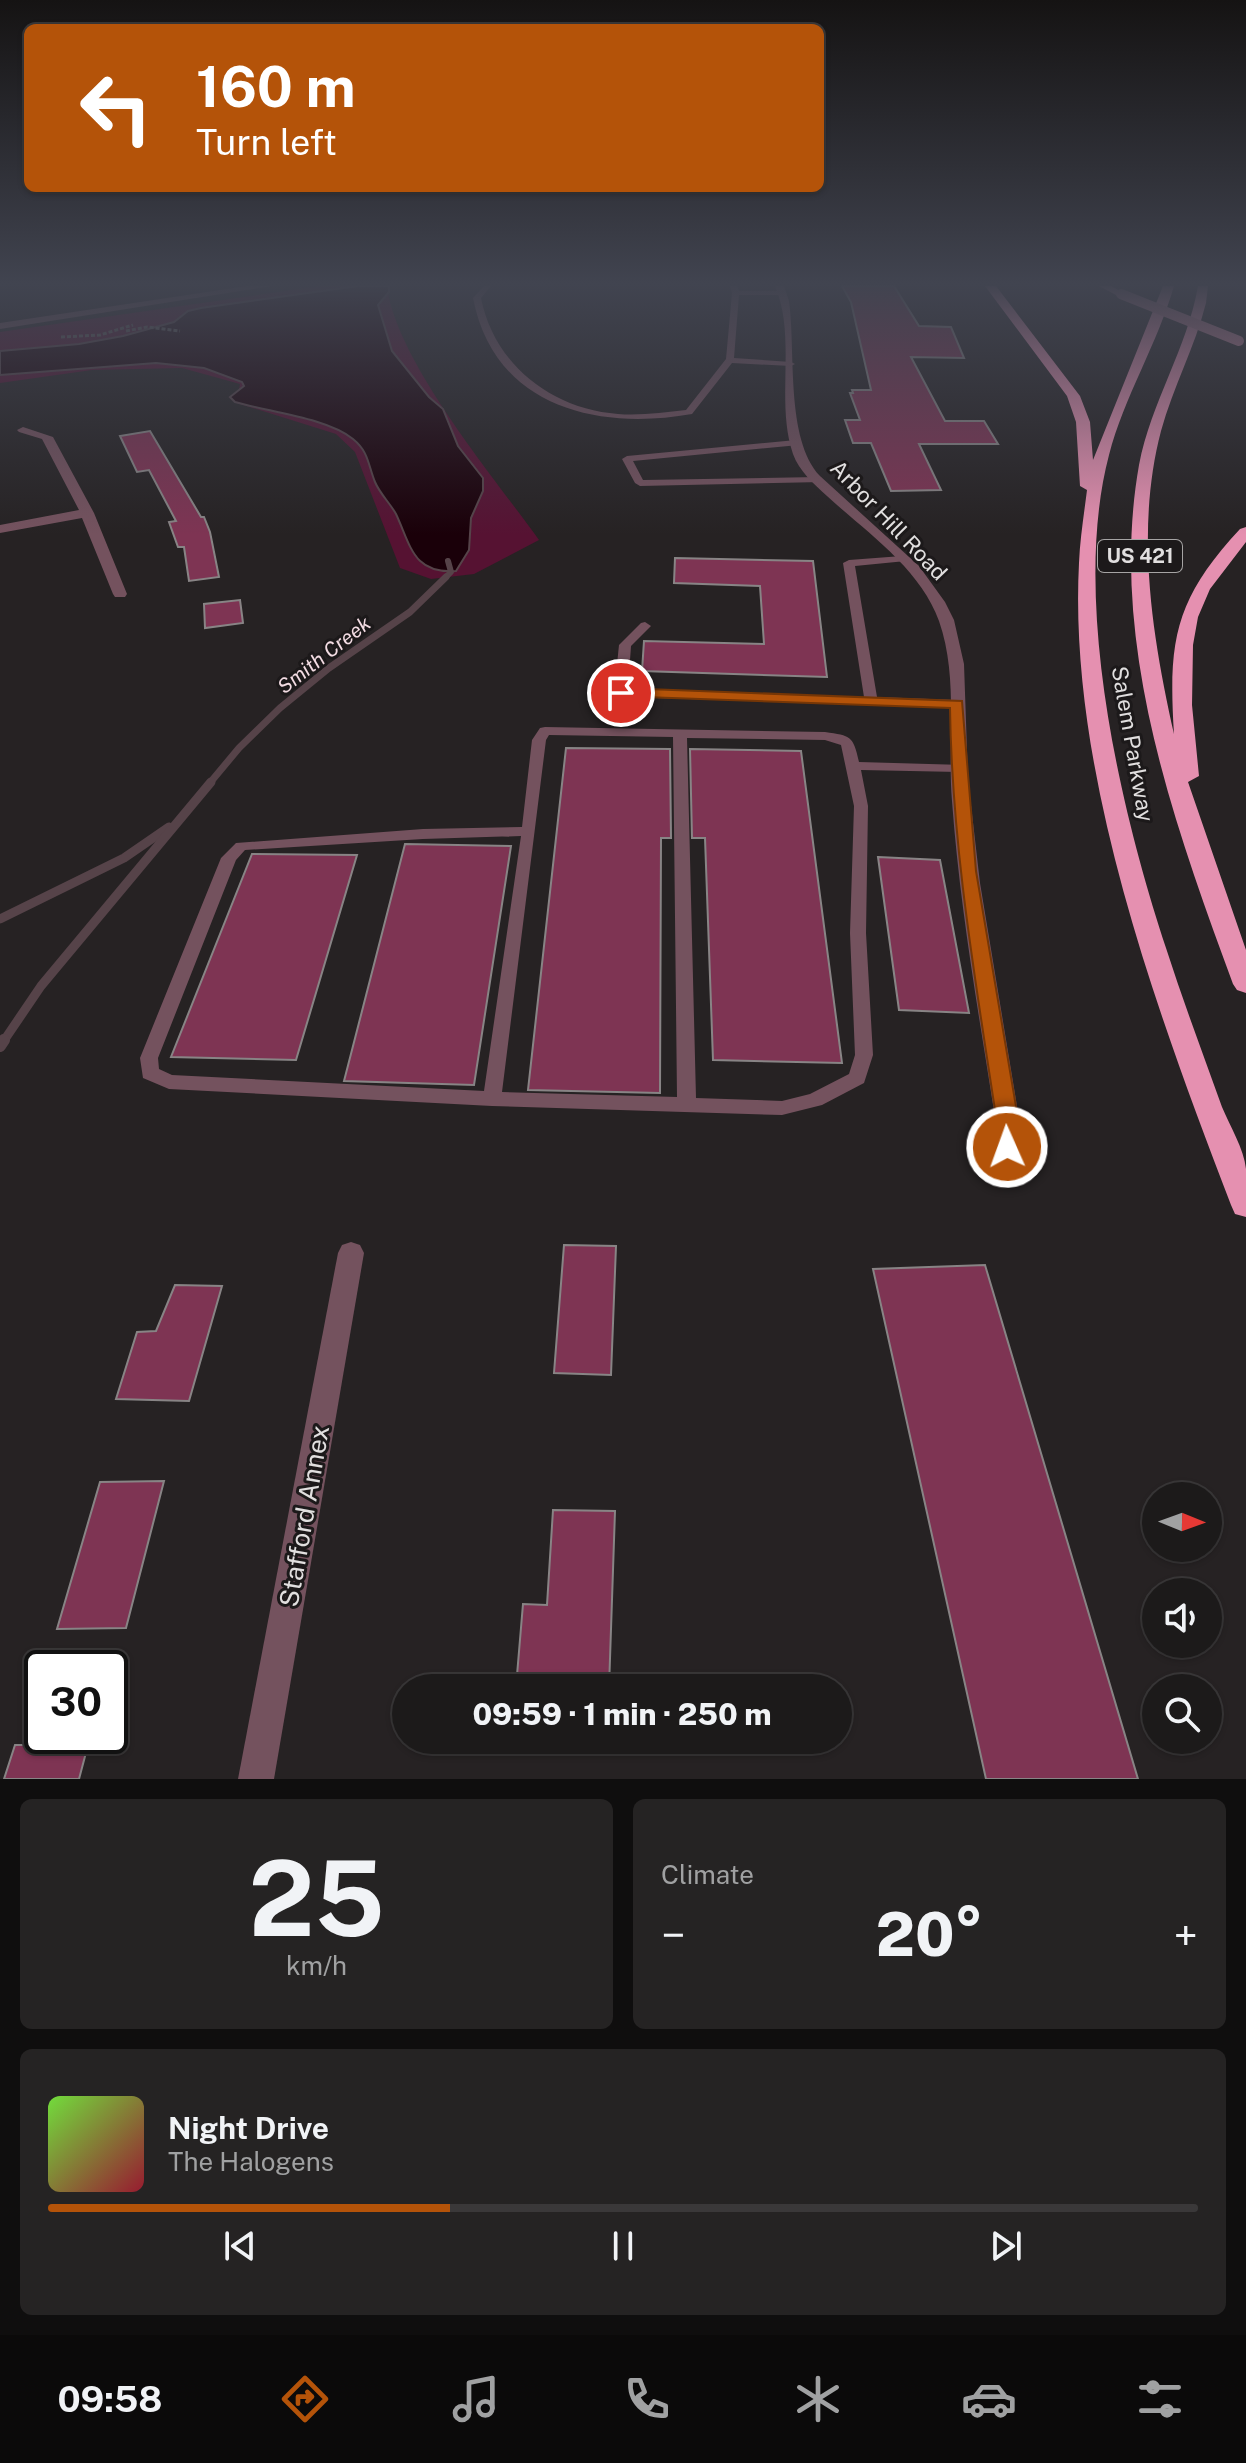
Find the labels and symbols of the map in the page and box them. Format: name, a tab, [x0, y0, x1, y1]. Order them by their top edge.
street label: Arbor Hill Road	[825, 455, 953, 585]
road number: US 421	[1098, 540, 1182, 572]
water label: Smith Creek	[273, 611, 375, 699]
pin	[587, 659, 655, 727]
street label: Salem Parkway	[1107, 664, 1160, 824]
position arrow	[965, 1105, 1049, 1189]
street label: Stafford Annex	[273, 1423, 335, 1609]
north arrow	[1142, 1482, 1222, 1562]
speed limit sign: 30	[24, 1650, 128, 1754]

